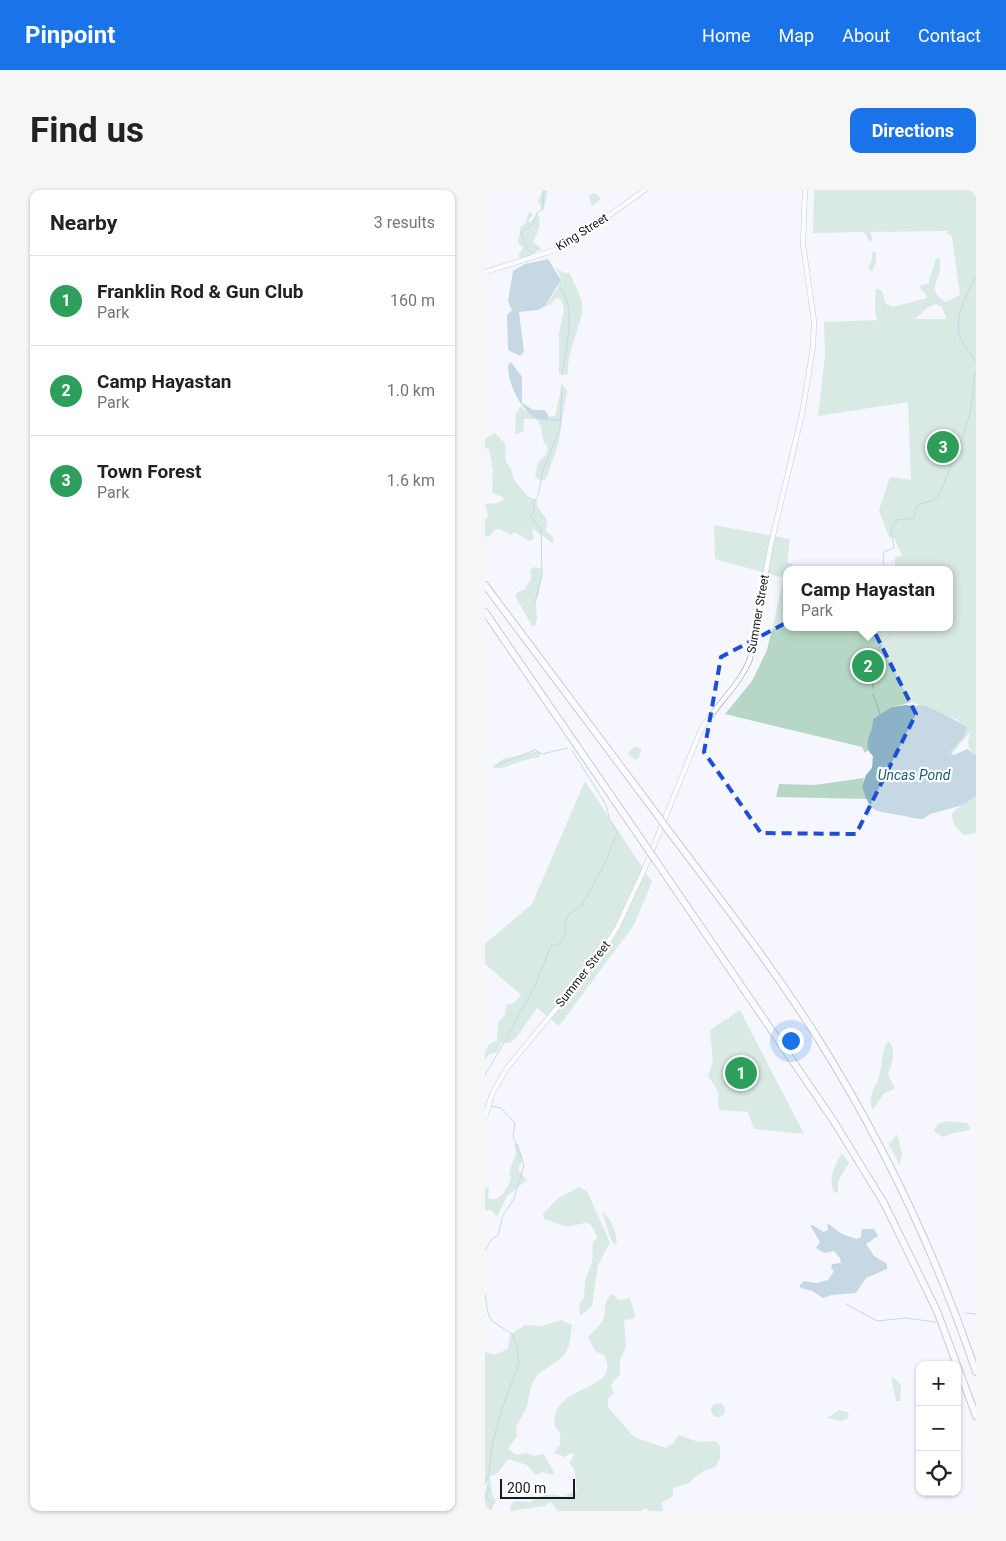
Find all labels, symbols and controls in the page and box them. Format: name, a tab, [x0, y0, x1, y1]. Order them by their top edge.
text: Pinpoint	[25, 21, 115, 49]
text: Home	[702, 25, 751, 46]
text: Map	[779, 25, 814, 46]
text: About	[842, 25, 890, 46]
text: Contact	[918, 25, 981, 46]
button: Directions	[850, 108, 976, 153]
text: Find us	[30, 110, 144, 151]
text: Nearby	[50, 211, 117, 235]
street label: King Street	[554, 211, 611, 253]
text: 3 results	[374, 213, 435, 232]
text: Franklin Rod & Gun Club	[97, 280, 304, 303]
text: 1	[61, 291, 71, 310]
text: 160 m	[390, 291, 435, 310]
text: Park	[97, 303, 129, 322]
text: Camp Hayastan	[97, 370, 232, 393]
text: 2	[61, 381, 71, 400]
text: 1.0 km	[387, 381, 435, 400]
text: Park	[97, 393, 129, 412]
pin: 3	[927, 428, 959, 466]
text: Town Forest	[97, 460, 201, 483]
text: 3	[61, 471, 71, 490]
text: 1.6 km	[387, 471, 435, 490]
text: Park	[97, 483, 129, 502]
popup	[783, 566, 953, 631]
street label: Summer Street	[744, 573, 772, 655]
text: Camp Hayastan	[801, 578, 935, 601]
text: Park	[801, 601, 833, 620]
pin: 2	[852, 647, 884, 685]
water label: Uncas Pond	[878, 767, 951, 783]
street label: Summer Street	[553, 938, 613, 1010]
your location	[778, 1028, 804, 1054]
pin: 1	[725, 1054, 757, 1092]
map controls	[916, 1361, 961, 1496]
button: +	[916, 1361, 961, 1406]
button: −	[916, 1406, 961, 1451]
button: locate	[916, 1451, 961, 1496]
scale bar	[500, 1476, 575, 1499]
text: 200 m	[507, 1480, 546, 1496]

